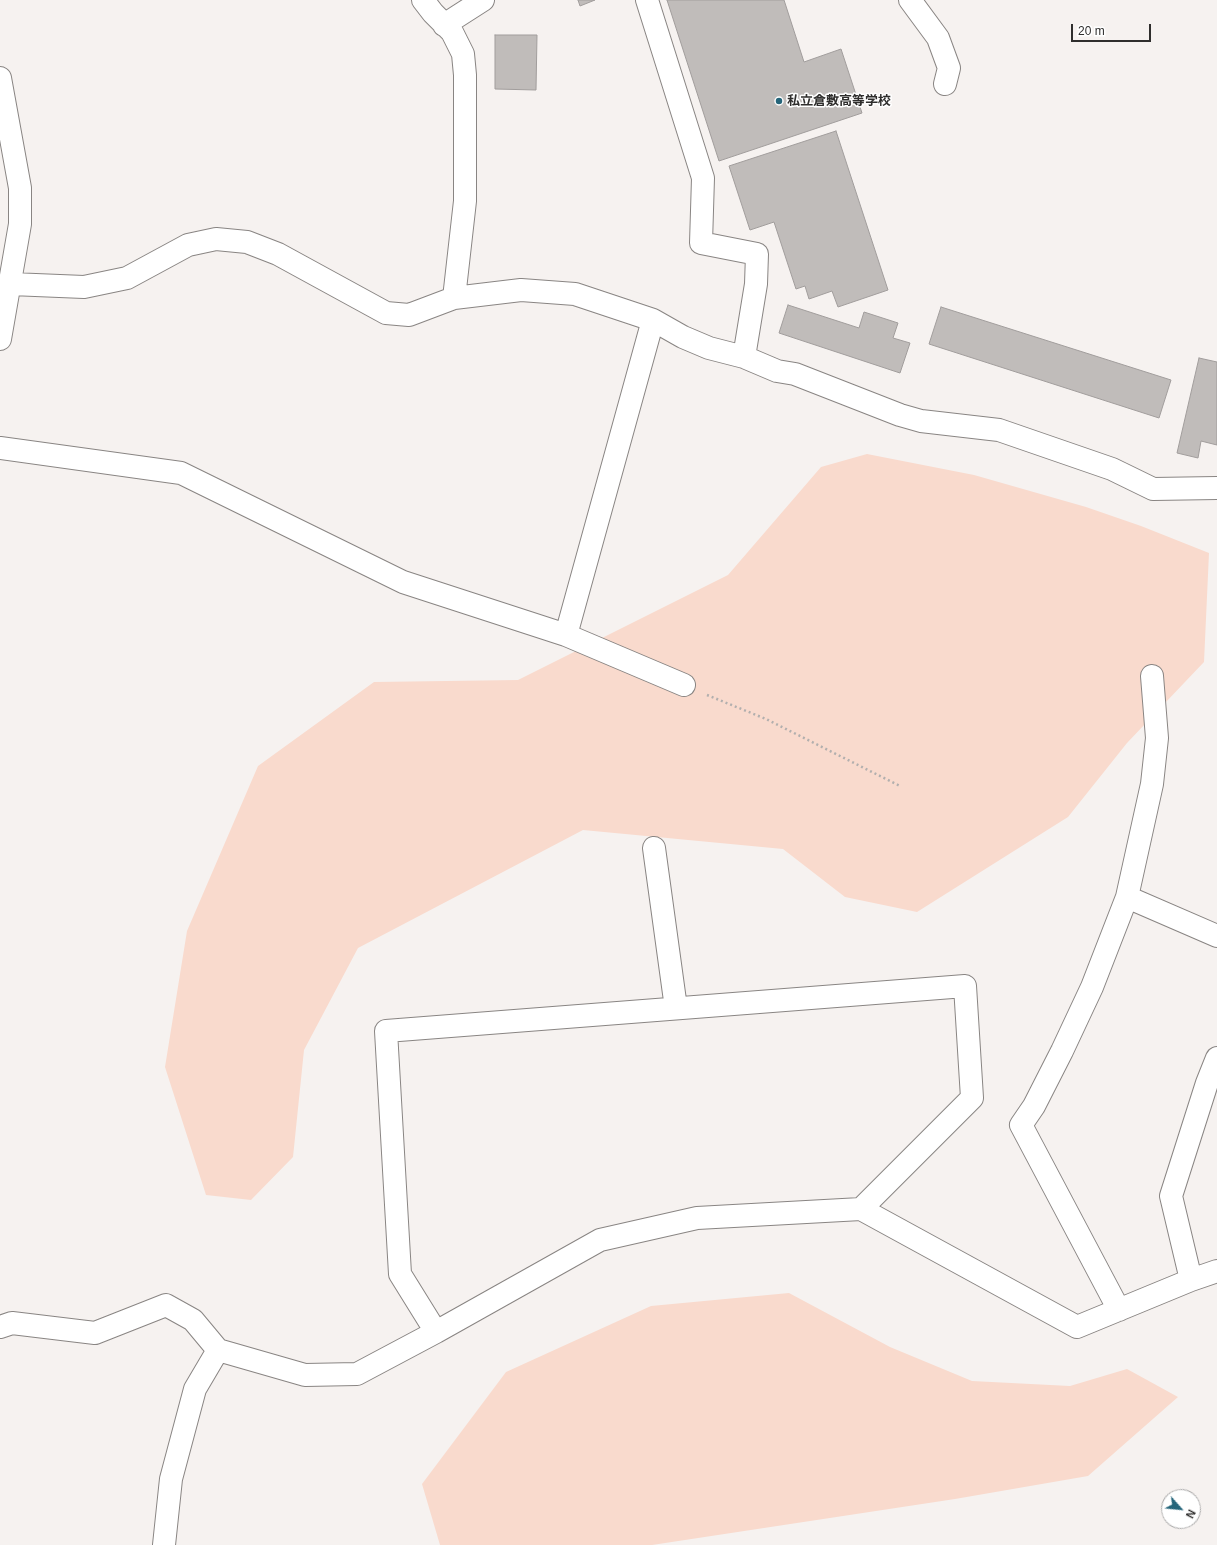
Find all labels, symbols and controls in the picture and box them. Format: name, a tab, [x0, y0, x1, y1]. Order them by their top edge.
scale bar	[1073, 16, 1153, 42]
text: 20 m	[1078, 24, 1105, 38]
place label: 私立倉敷高等学校	[787, 93, 891, 109]
marker: 私立倉敷高等学校	[774, 96, 784, 106]
north arrow	[1161, 1489, 1201, 1529]
text: N	[1184, 1508, 1198, 1520]

